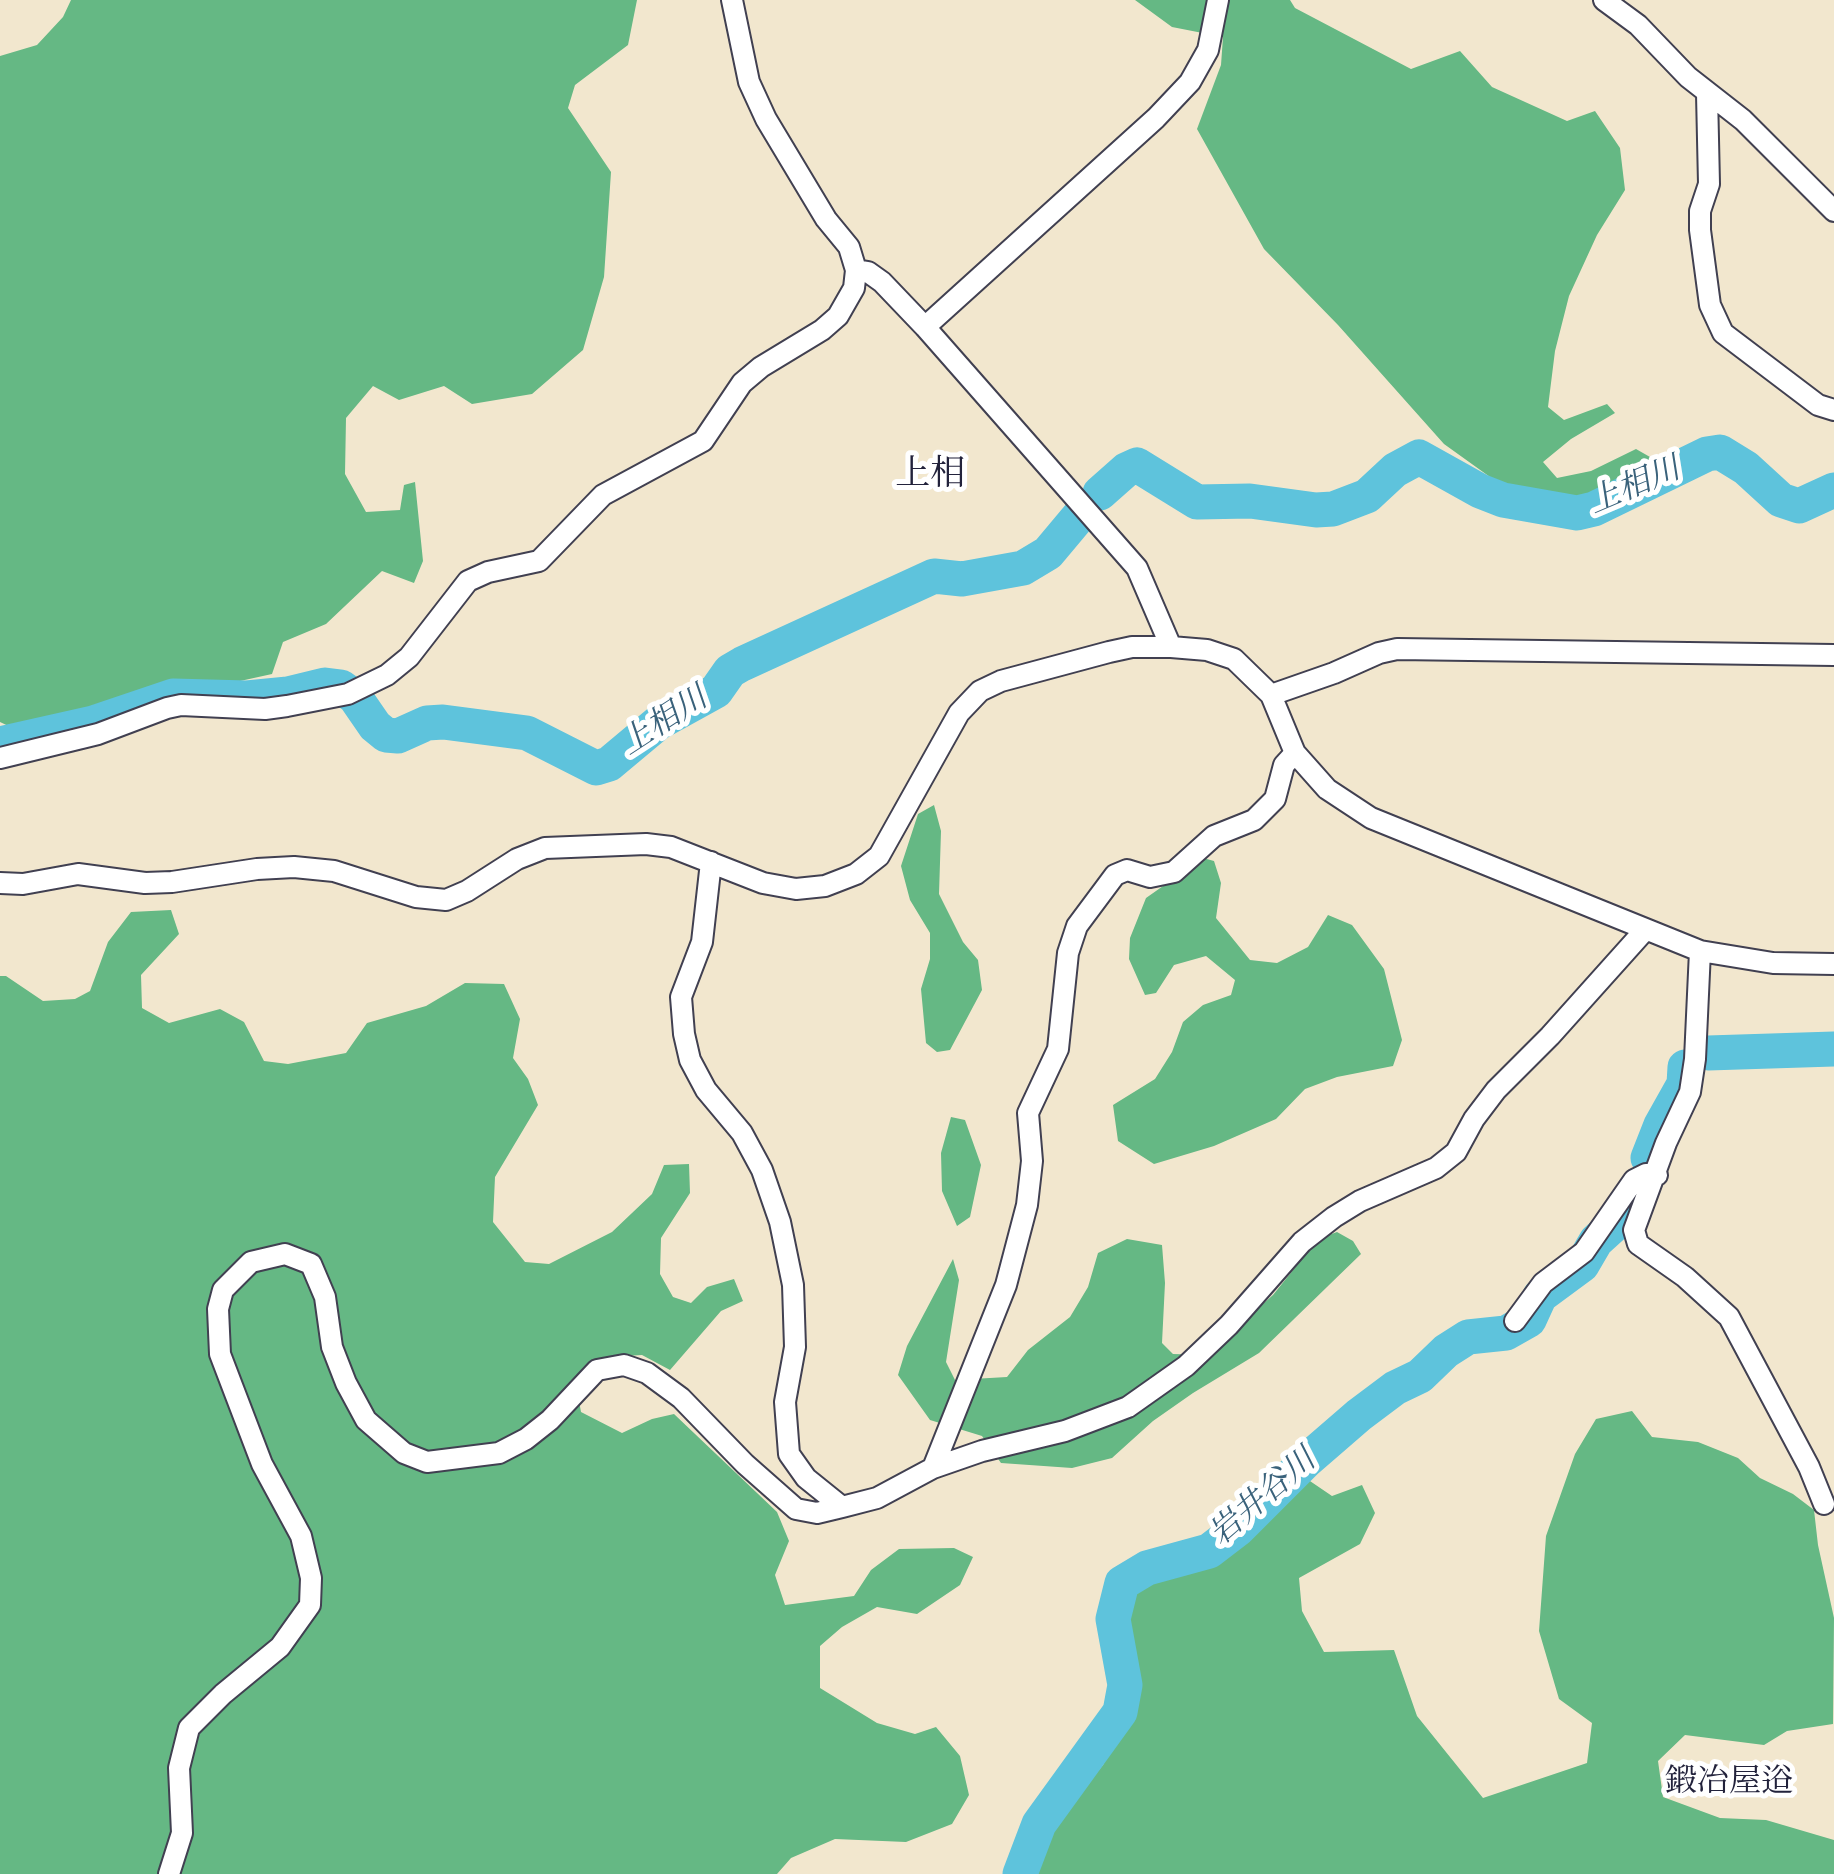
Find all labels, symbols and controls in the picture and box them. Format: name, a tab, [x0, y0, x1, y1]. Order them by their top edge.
water label: 上相川	[1583, 452, 1687, 524]
district label: 上相	[895, 455, 965, 497]
water label: 上相川	[614, 681, 716, 765]
water label: 岩井谷川	[1203, 1443, 1325, 1555]
district label: 鍛冶屋逧	[1665, 1765, 1793, 1803]

